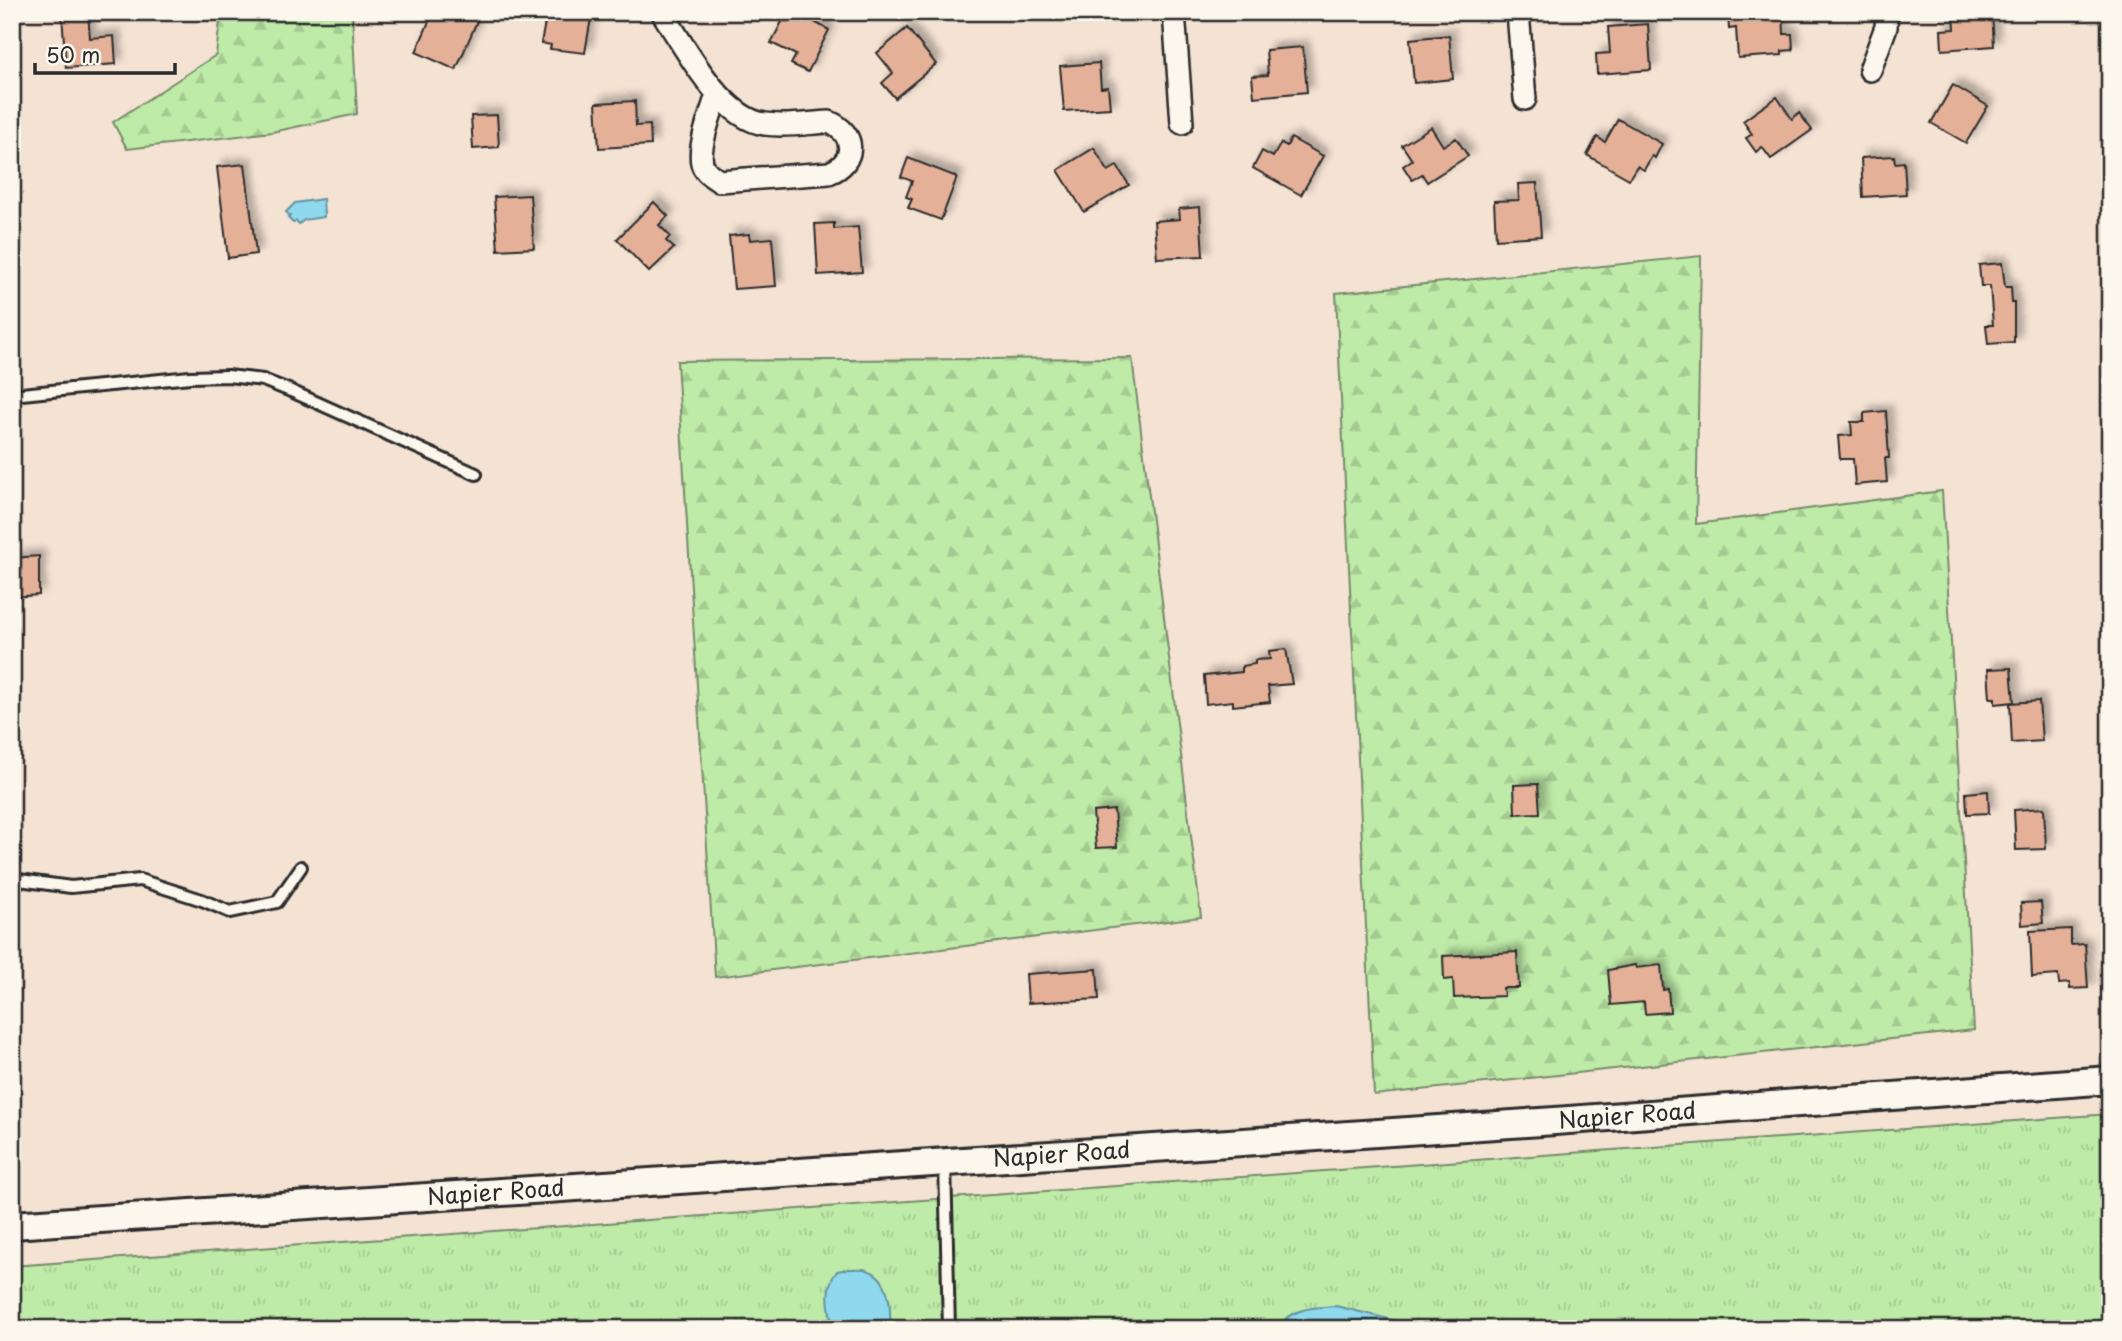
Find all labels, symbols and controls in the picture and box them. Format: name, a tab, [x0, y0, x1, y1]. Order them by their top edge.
scale bar	[35, 32, 175, 76]
text: 50 m	[46, 38, 100, 70]
street label: Napier Road	[1557, 1092, 1697, 1137]
street label: Napier Road	[992, 1131, 1131, 1175]
street label: Napier Road	[426, 1169, 566, 1213]

